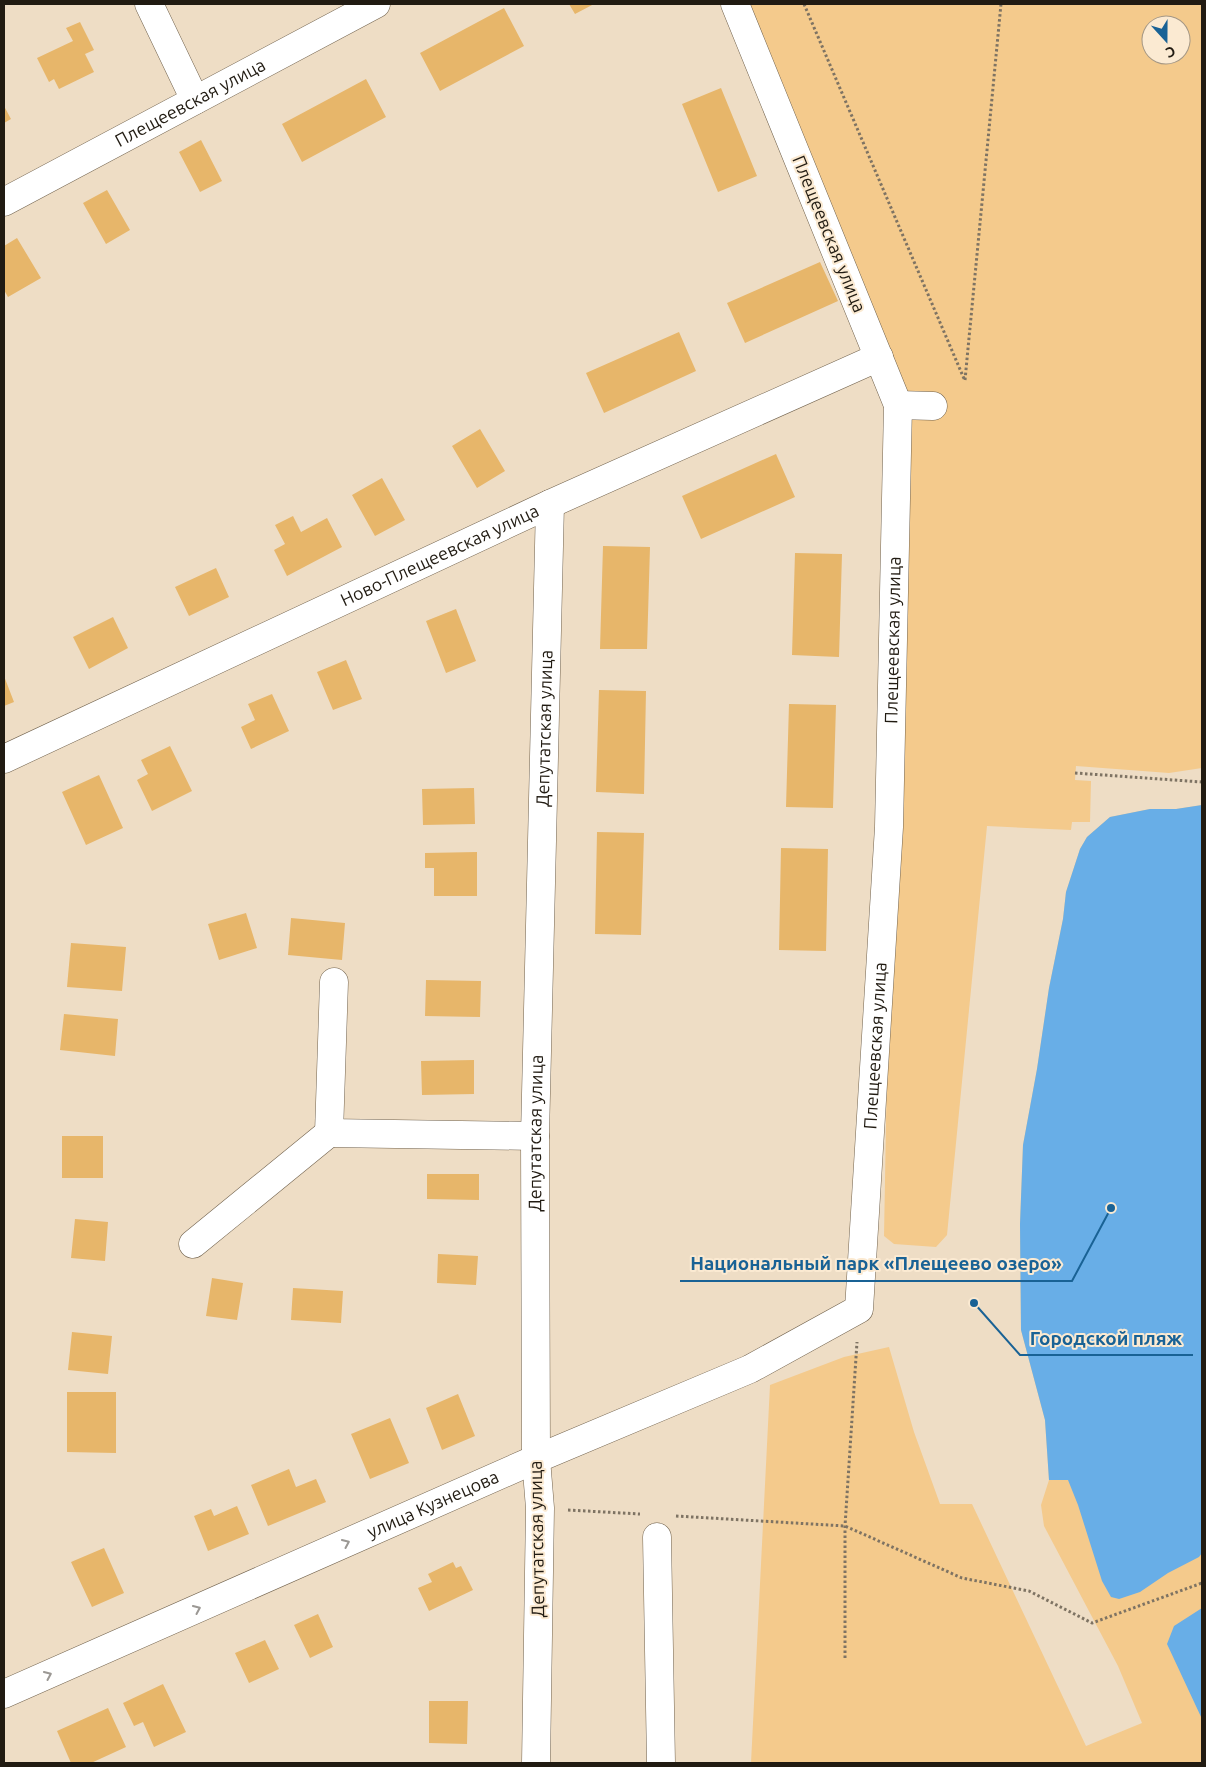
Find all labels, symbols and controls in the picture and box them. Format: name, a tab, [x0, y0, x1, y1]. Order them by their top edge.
north arrow	[1141, 15, 1191, 65]
text: С	[1164, 43, 1178, 61]
street label: Плещеевская улица	[111, 54, 268, 150]
street label: Плещеевская улица	[789, 152, 871, 315]
street label: Ново-Плещеевская улица	[337, 500, 542, 609]
street label: Плещеевская улица	[880, 556, 904, 724]
street label: Депутатская улица	[532, 649, 556, 807]
street label: Плещеевская улица	[859, 961, 890, 1130]
street label: Депутатская улица	[524, 1054, 546, 1212]
callout: Национальный парк «Плещеево озеро»	[680, 1247, 1072, 1281]
text: Национальный парк «Плещеево озеро»	[690, 1252, 1062, 1274]
callout: Городской пляж	[1020, 1321, 1193, 1355]
text: Городской пляж	[1030, 1327, 1183, 1349]
street label: Депутатская улица	[525, 1460, 547, 1618]
street label: улица Кузнецова	[364, 1466, 501, 1541]
one-way arrow	[341, 1539, 350, 1550]
one-way arrow	[192, 1604, 201, 1615]
one-way arrow	[43, 1670, 52, 1681]

